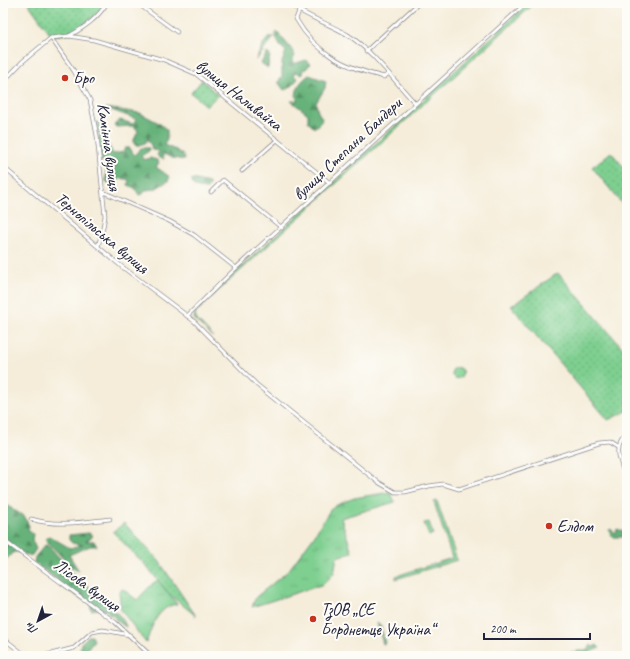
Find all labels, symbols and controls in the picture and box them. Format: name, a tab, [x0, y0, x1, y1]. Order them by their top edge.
street label: вулиця Наливайка	[192, 55, 288, 136]
place label: Бро	[73, 68, 95, 89]
marker: Бро	[60, 73, 70, 83]
street label: вулиця Степана Бандери	[288, 92, 407, 205]
street label: Камінна вулиця	[92, 102, 126, 193]
street label: Тернопільська вулиця	[51, 188, 154, 279]
place label: Елдом	[557, 516, 594, 537]
marker: Елдом	[544, 521, 554, 531]
street label: Лісова вулиця	[50, 554, 125, 617]
place label: ТзОВ „СЕ Борднетце Україна“	[321, 599, 438, 640]
north arrow	[18, 601, 58, 641]
marker: ТзОВ „СЕ Борднетце Україна“	[308, 614, 318, 624]
scale bar	[484, 615, 590, 641]
text: Пн	[22, 619, 40, 638]
text: 200 m	[490, 621, 517, 637]

